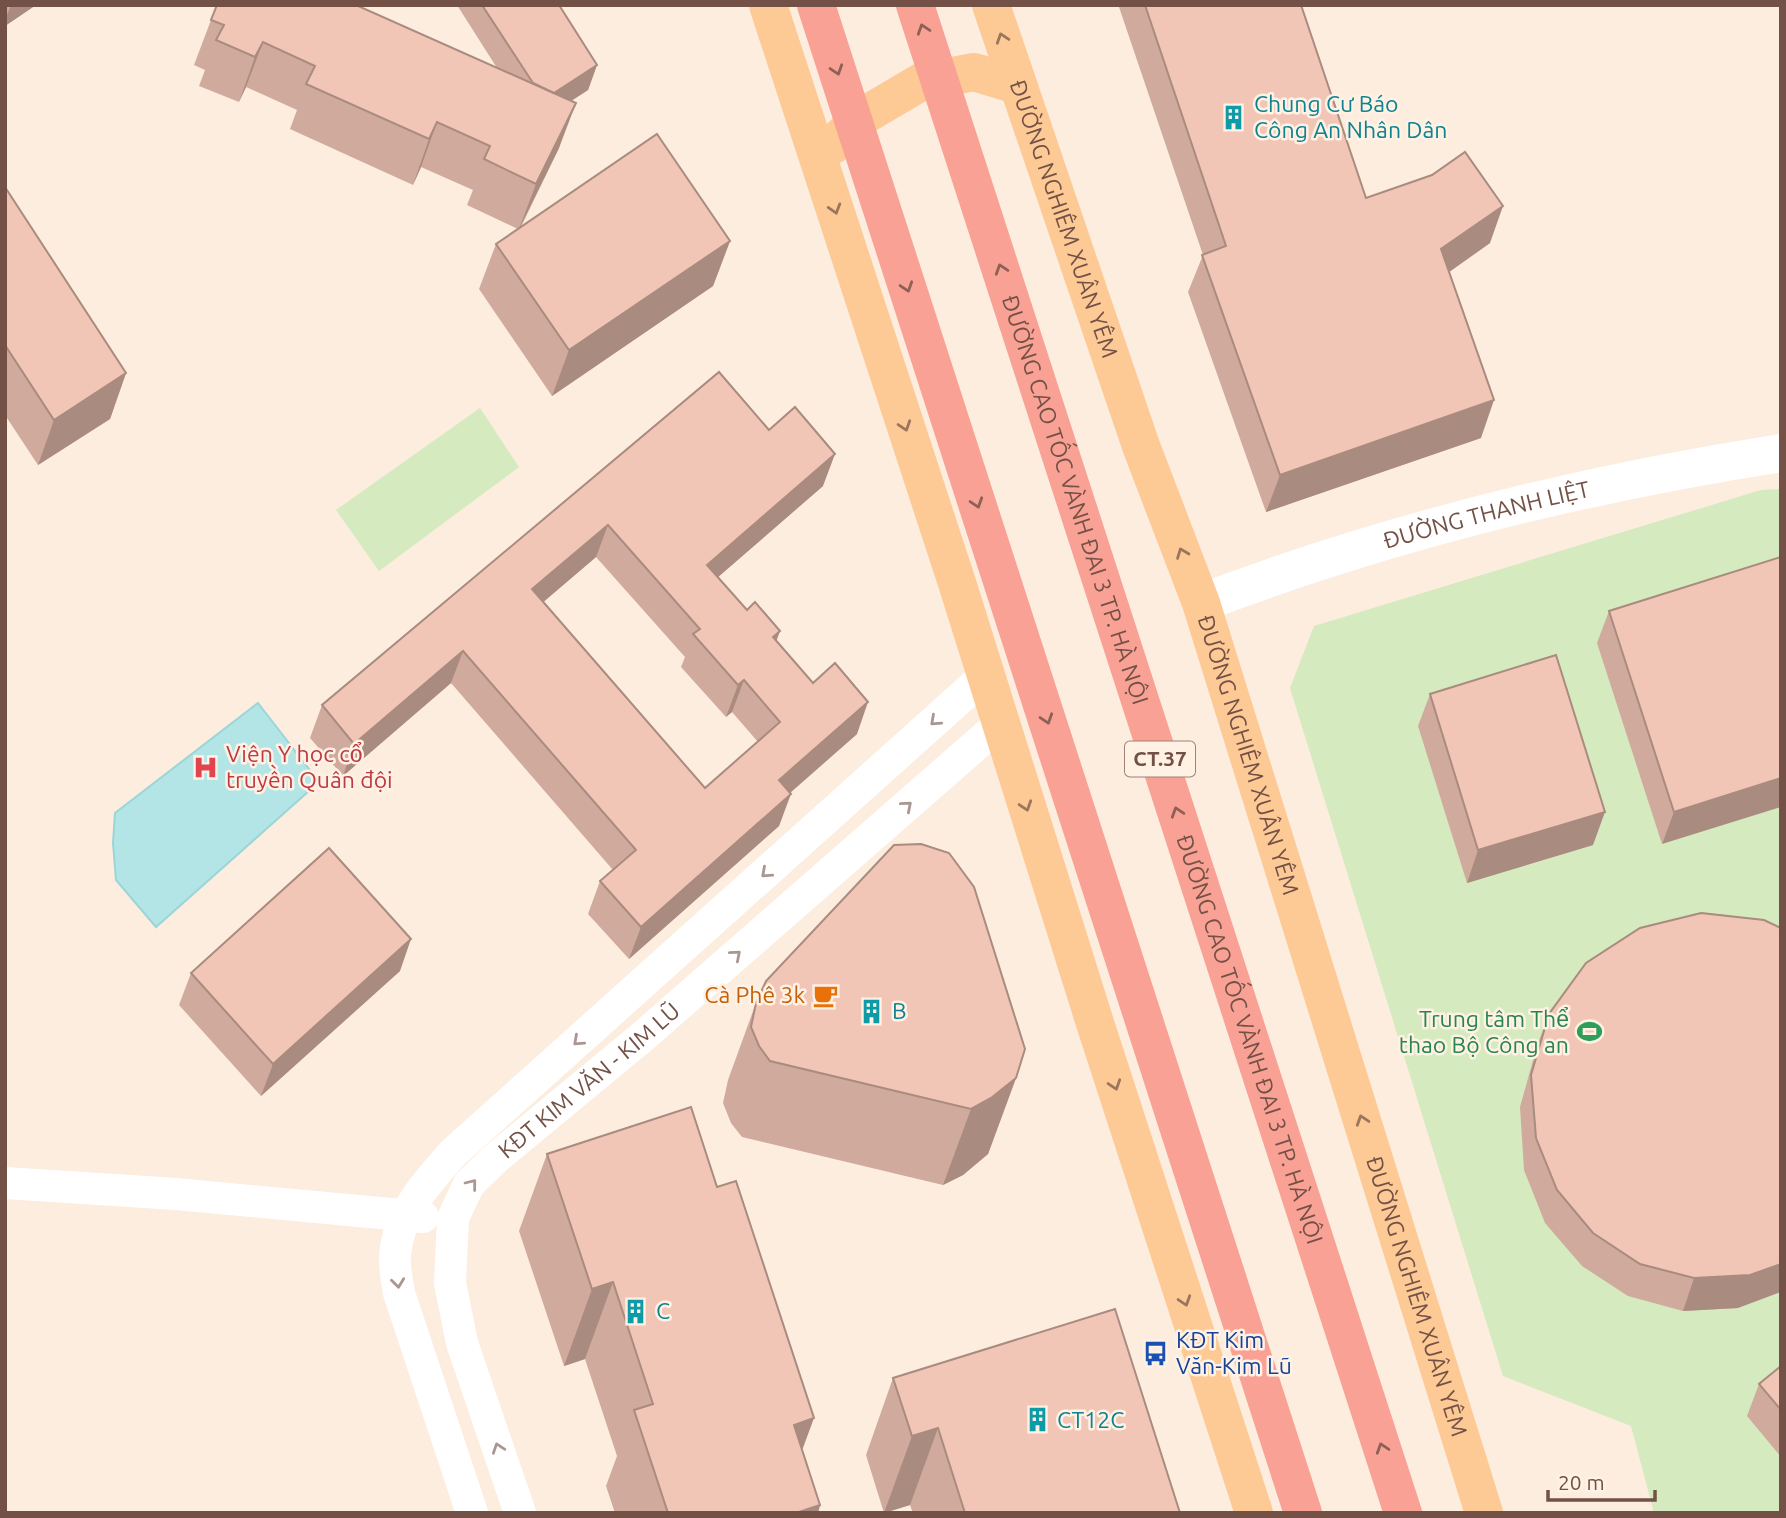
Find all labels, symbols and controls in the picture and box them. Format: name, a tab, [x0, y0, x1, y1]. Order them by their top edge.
one-way arrow	[917, 24, 931, 36]
one-way arrow	[995, 32, 1010, 44]
one-way arrow	[828, 64, 843, 76]
street label: ĐƯỜNG NGHIÊM XUÂN YÊM	[1005, 77, 1123, 361]
place label: Chung Cư Báo Công An Nhân Dân	[1254, 91, 1447, 142]
building icon: Chung Cư Báo Công An Nhân Dân	[1220, 103, 1248, 131]
one-way arrow	[827, 203, 842, 215]
one-way arrow	[995, 263, 1009, 276]
one-way arrow	[899, 280, 913, 292]
street label: ĐƯỜNG CAO TỐC VÀNH ĐAI 3 TP. HÀ NỘI	[998, 292, 1153, 707]
one-way arrow	[897, 419, 911, 432]
street label: ĐƯỜNG THANH LIỆT	[1380, 476, 1592, 553]
one-way arrow	[969, 496, 983, 509]
one-way arrow	[1176, 548, 1190, 560]
street label: ĐƯỜNG NGHIÊM XUÂN YÊM	[1193, 612, 1304, 898]
one-way arrow	[930, 713, 943, 725]
one-way arrow	[1039, 713, 1053, 725]
place label: Viện Y học cổ truyền Quân đội	[226, 741, 393, 792]
road number: CT.37	[1125, 742, 1195, 776]
hospital icon: Viện Y học cổ truyền Quân đội	[192, 753, 220, 781]
one-way arrow	[1018, 800, 1032, 812]
one-way arrow	[899, 801, 912, 814]
one-way arrow	[1170, 806, 1185, 818]
street label: ĐƯỜNG CAO TỐC VÀNH ĐAI 3 TP. HÀ NỘI	[1172, 831, 1328, 1247]
one-way arrow	[761, 865, 774, 877]
one-way arrow	[727, 951, 740, 963]
cafe icon: Cà Phê 3k	[811, 981, 839, 1009]
place label: Cà Phê 3k	[704, 982, 805, 1007]
street label: KĐT KIM VĂN - KIM LŨ	[493, 997, 684, 1163]
building icon: B	[858, 997, 886, 1025]
place label: B	[892, 998, 907, 1023]
place label: Trung tâm Thể thao Bộ Công an	[1399, 1006, 1569, 1057]
sports icon: Trung tâm Thể thao Bộ Công an	[1575, 1018, 1603, 1046]
one-way arrow	[573, 1033, 586, 1045]
one-way arrow	[1107, 1078, 1121, 1091]
one-way arrow	[1355, 1115, 1370, 1127]
street label: ĐƯỜNG NGHIÊM XUÂN YÊM	[1362, 1153, 1472, 1439]
one-way arrow	[464, 1180, 476, 1192]
one-way arrow	[390, 1277, 405, 1289]
one-way arrow	[1177, 1295, 1192, 1307]
building icon: C	[622, 1297, 650, 1325]
place label: C	[656, 1298, 670, 1323]
place label: KĐT Kim Văn-Kim Lũ	[1176, 1327, 1292, 1378]
bus stop icon: KĐT Kim Văn-Kim Lũ	[1142, 1339, 1170, 1367]
building icon: CT12C	[1023, 1406, 1051, 1434]
place label: CT12C	[1057, 1407, 1124, 1432]
one-way arrow	[1376, 1442, 1391, 1454]
one-way arrow	[492, 1443, 506, 1455]
scale bar	[1548, 1458, 1655, 1502]
text: 20 m	[1558, 1470, 1605, 1494]

